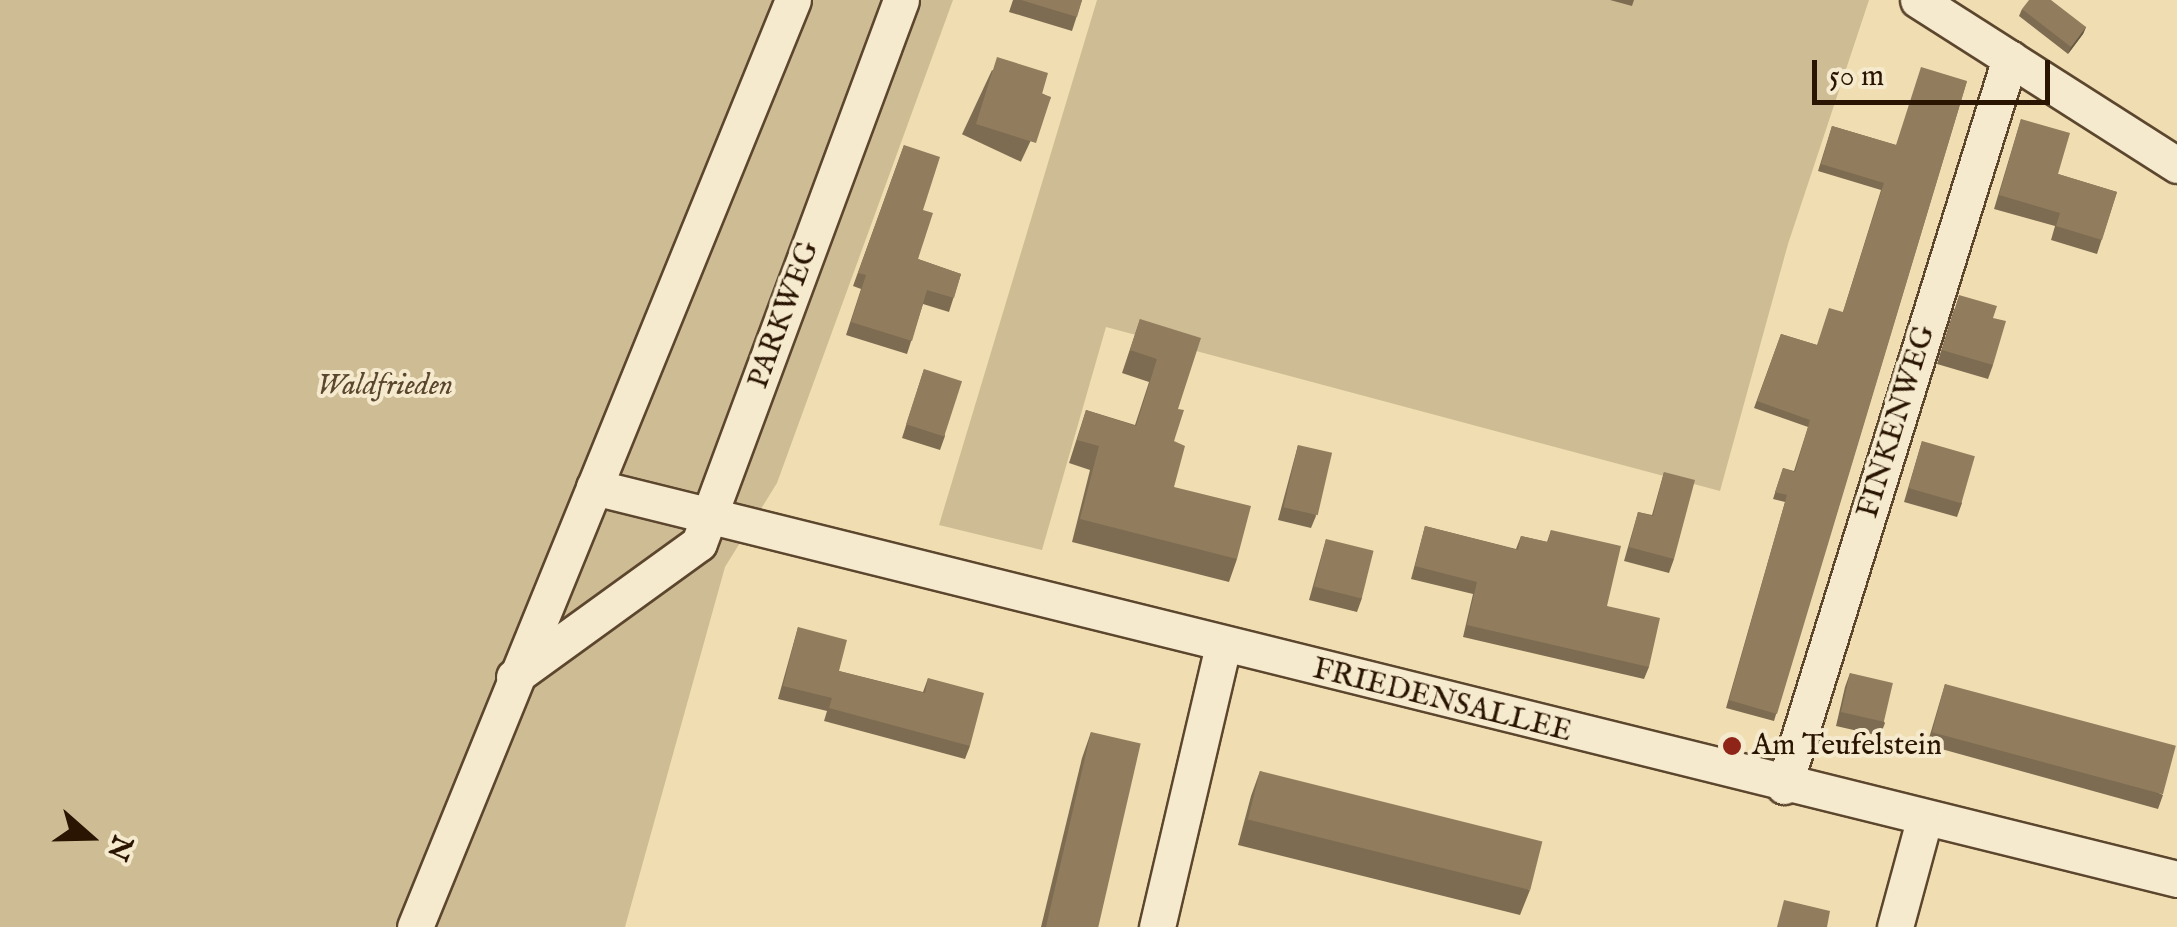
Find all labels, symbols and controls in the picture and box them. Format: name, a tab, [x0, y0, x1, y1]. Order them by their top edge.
scale bar	[1817, 40, 2054, 102]
text: 50 m	[1829, 58, 1884, 96]
street label: PARKWEG	[741, 236, 827, 394]
street label: FINKENWEG	[1851, 321, 1943, 523]
park label: Waldfrieden	[317, 368, 453, 404]
street label: FRIEDENSALLEE	[1309, 651, 1575, 751]
place label: Am Teufelstein	[1752, 728, 1942, 764]
marker: Am Teufelstein	[1721, 735, 1743, 757]
north arrow	[40, 787, 140, 887]
text: N	[98, 830, 139, 865]

